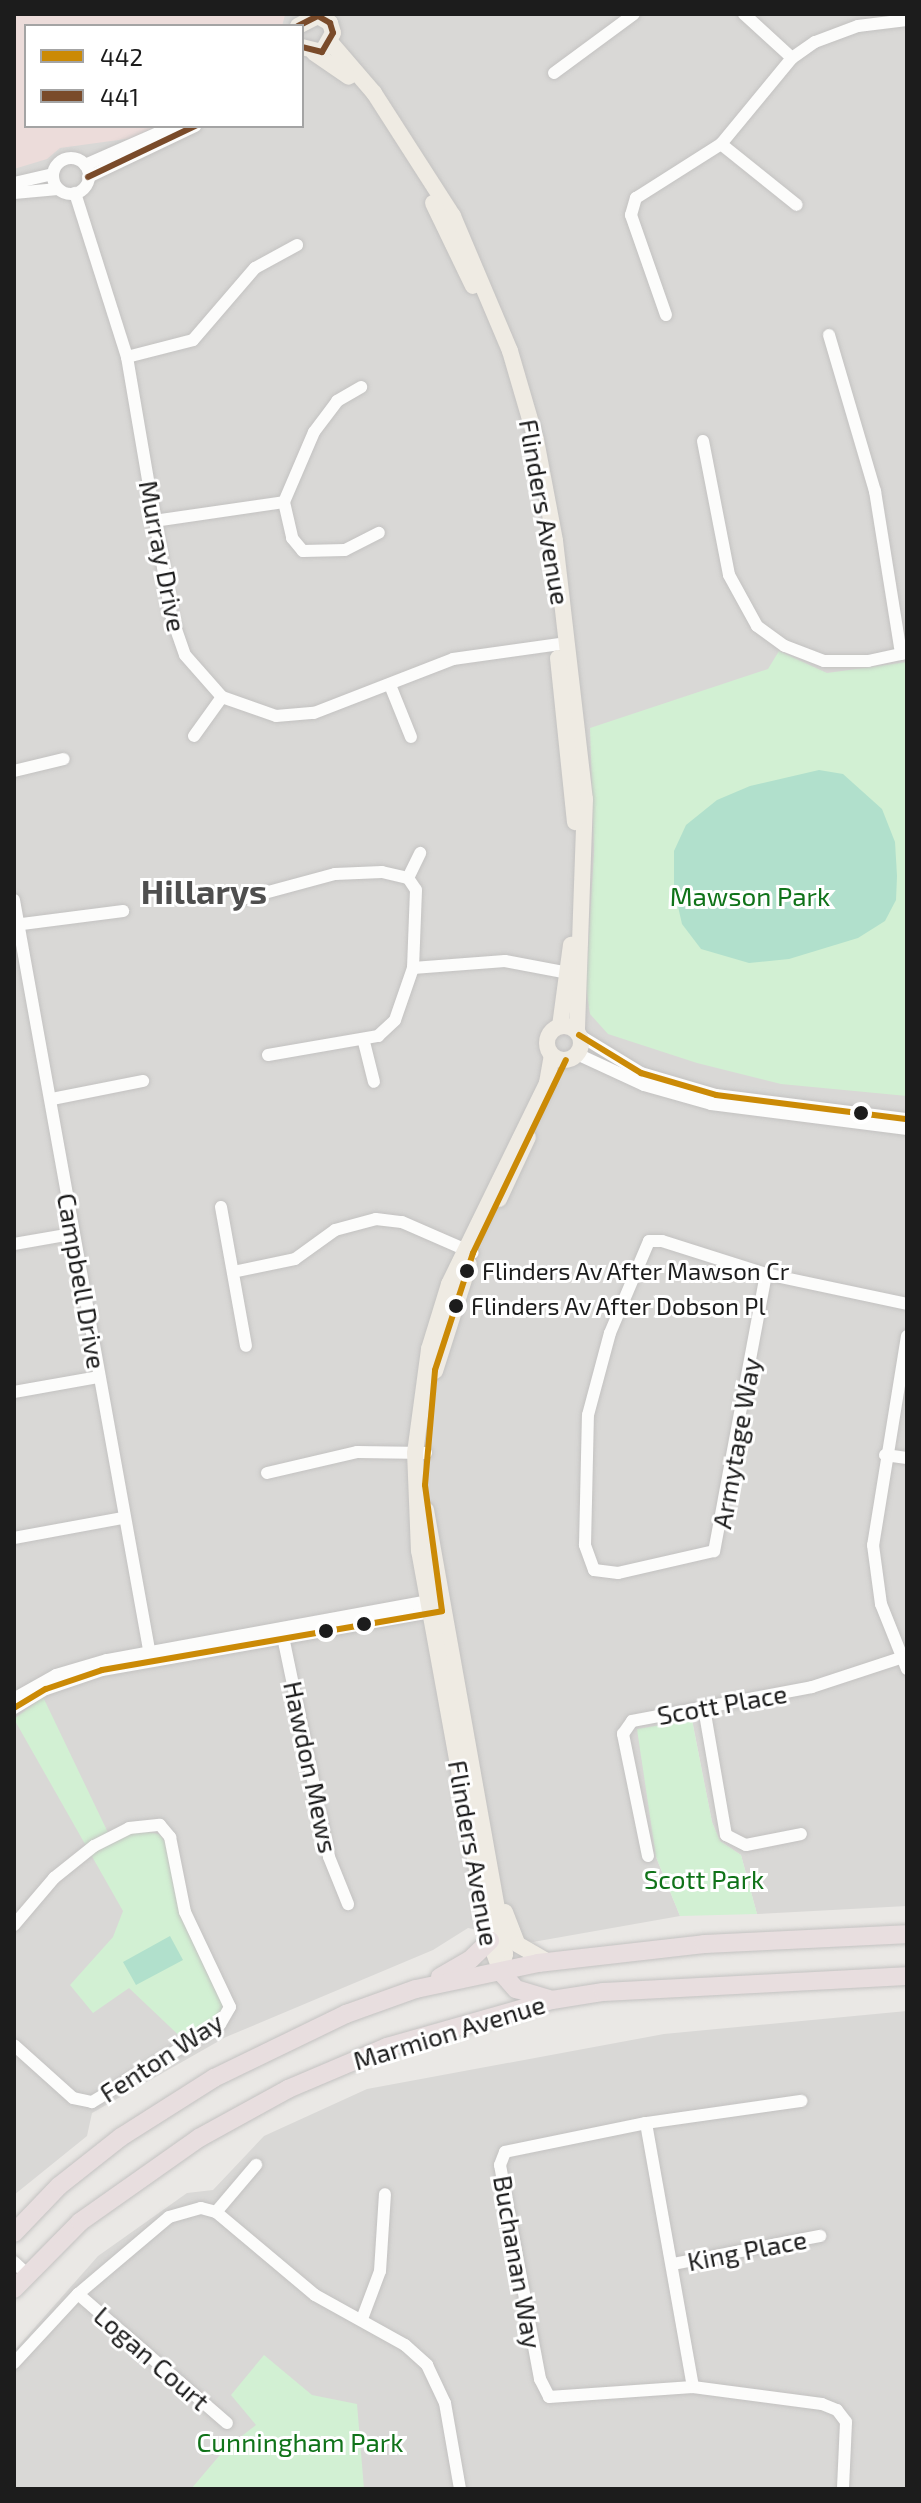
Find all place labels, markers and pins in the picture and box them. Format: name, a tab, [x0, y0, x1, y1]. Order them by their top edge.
unlabelled marker	[853, 1105, 869, 1121]
place label: Flinders Av After Mawson Cr	[482, 1257, 792, 1285]
marker: Flinders Av After Mawson Cr	[459, 1263, 475, 1279]
place label: Flinders Av After Dobson Pl	[471, 1292, 768, 1320]
marker: Flinders Av After Dobson Pl	[448, 1298, 464, 1314]
unlabelled marker	[356, 1616, 372, 1632]
unlabelled marker	[318, 1623, 334, 1639]

